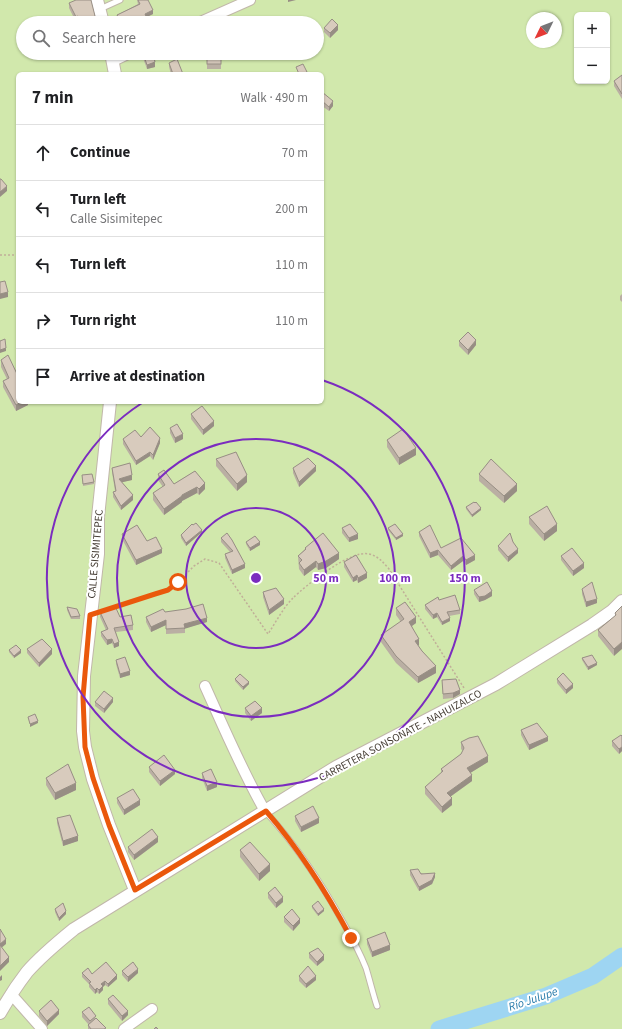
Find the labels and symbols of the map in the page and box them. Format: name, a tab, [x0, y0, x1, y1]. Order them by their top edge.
north arrow	[526, 12, 562, 48]
street label: CALLE SISIMITEPEC	[84, 509, 107, 599]
text: 50 m	[313, 570, 339, 587]
text: 100 m	[379, 570, 411, 587]
text: 150 m	[449, 570, 481, 587]
centre of rings	[249, 571, 263, 585]
route start	[169, 573, 187, 591]
street label: CARRETERA SONSONATE - NAHUIZALCO	[316, 686, 484, 785]
route end	[342, 929, 360, 947]
water label: Río Julupe	[506, 983, 560, 1016]

